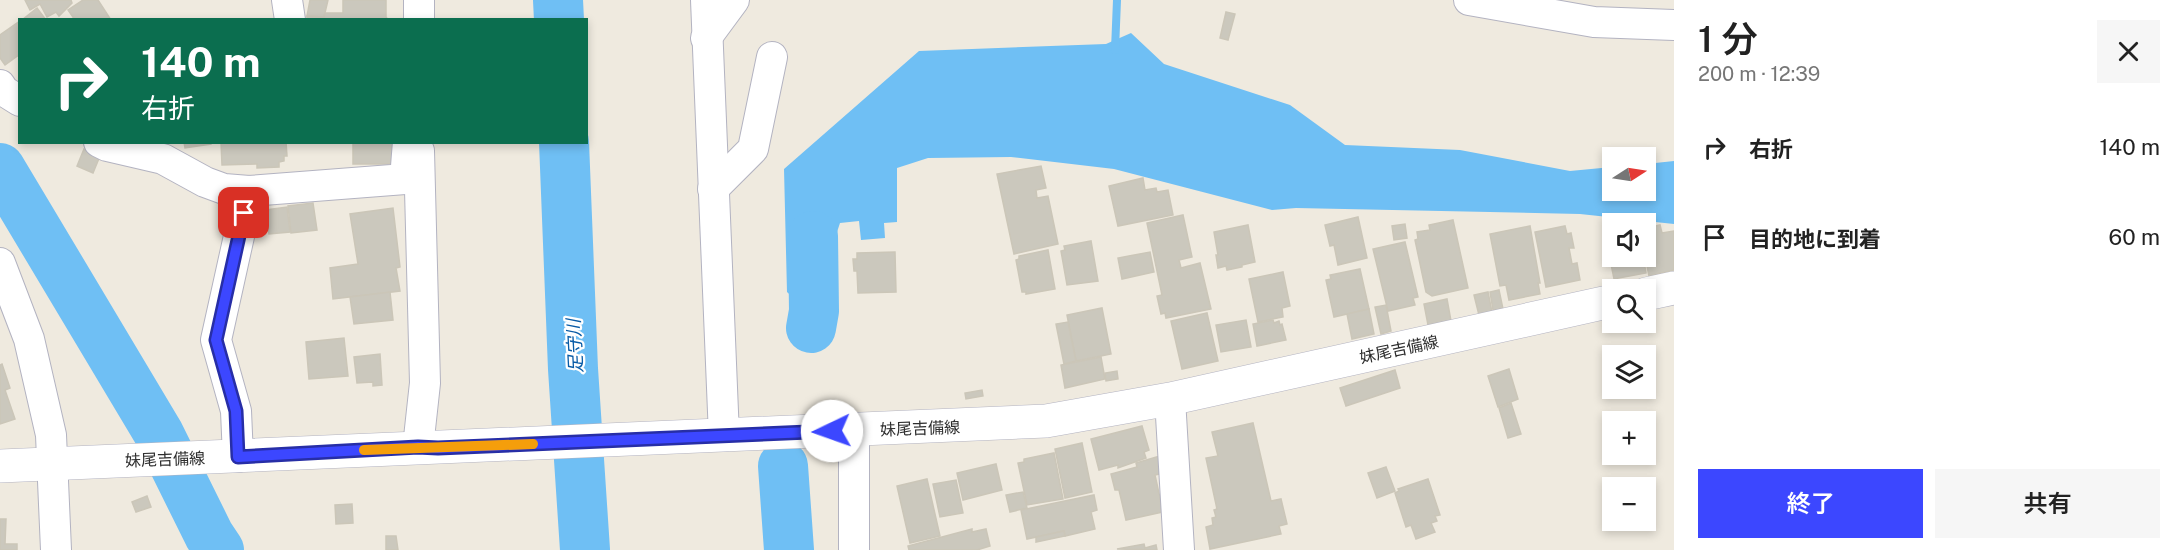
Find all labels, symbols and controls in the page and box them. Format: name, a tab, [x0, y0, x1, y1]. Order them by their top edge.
text: 1 分	[1698, 18, 1757, 60]
button: close	[2097, 20, 2160, 83]
text: 140 m	[141, 37, 261, 86]
icon: right	[42, 42, 120, 120]
text: 200 m · 12:39	[1698, 62, 1820, 86]
text: 右折	[141, 92, 195, 124]
icon: right	[1698, 131, 1731, 164]
text: 140 m	[2099, 134, 2160, 160]
text: 右折	[1749, 136, 1793, 162]
north arrow	[1602, 147, 1656, 201]
map controls	[1602, 147, 1656, 531]
pin	[218, 187, 269, 238]
icon: arrive	[227, 196, 260, 229]
button: sound	[1602, 213, 1656, 267]
icon: arrive	[1698, 221, 1731, 254]
text: 60 m	[2109, 224, 2160, 250]
text: 目的地に到着	[1749, 226, 1881, 252]
button: search	[1602, 279, 1656, 333]
water label: 足守川	[562, 317, 586, 374]
street label: 妹尾吉備線	[1358, 332, 1440, 367]
button: layers	[1602, 345, 1656, 399]
position arrow	[800, 399, 864, 463]
button: +	[1602, 411, 1656, 465]
street label: 妹尾吉備線	[880, 418, 960, 439]
street label: 妹尾吉備線	[125, 449, 205, 470]
button: 終了	[1698, 469, 1923, 538]
button: 共有	[1935, 469, 2160, 538]
button: −	[1602, 477, 1656, 531]

